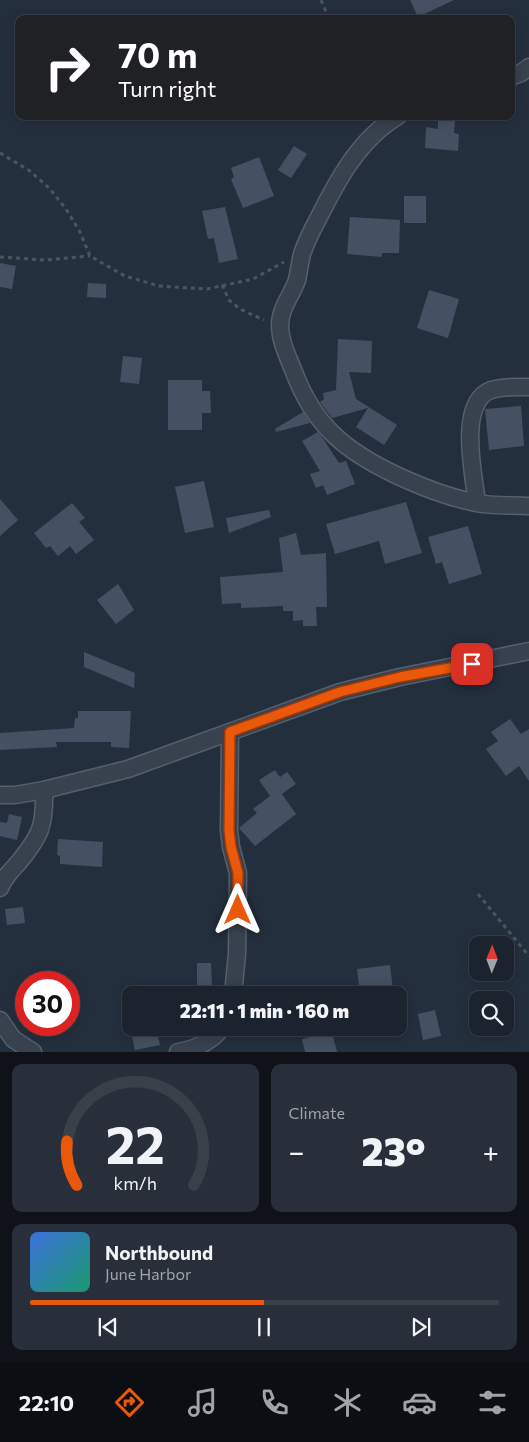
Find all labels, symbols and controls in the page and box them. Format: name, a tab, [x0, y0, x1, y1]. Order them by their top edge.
text: 70 m	[118, 32, 198, 75]
icon: right	[35, 35, 100, 100]
text: Turn right	[118, 75, 216, 102]
pin	[451, 643, 493, 685]
icon: arrive	[458, 650, 486, 678]
position arrow	[211, 883, 263, 935]
north arrow	[469, 936, 514, 981]
map controls	[469, 936, 514, 1036]
speed limit sign: 30	[15, 971, 80, 1036]
button: search	[469, 991, 514, 1036]
text: 22:11 · 1 min · 160 m	[180, 999, 349, 1022]
text: Climate	[289, 1103, 345, 1122]
text: 22	[106, 1111, 165, 1175]
text: 23°	[361, 1127, 425, 1174]
text: −	[289, 1134, 304, 1168]
text: +	[483, 1134, 499, 1168]
text: km/h	[114, 1172, 157, 1194]
text: Northbound	[105, 1241, 213, 1264]
text: June Harbor	[105, 1264, 191, 1283]
icon: previous	[94, 1313, 122, 1341]
icon: pause	[250, 1313, 278, 1341]
icon: next	[407, 1313, 435, 1341]
icon: directions	[112, 1385, 147, 1420]
icon: music	[185, 1385, 220, 1420]
icon: phone	[257, 1385, 292, 1420]
icon: climate	[330, 1385, 365, 1420]
icon: car	[402, 1385, 437, 1420]
icon: filters	[475, 1385, 510, 1420]
text: 22:10	[19, 1389, 74, 1416]

